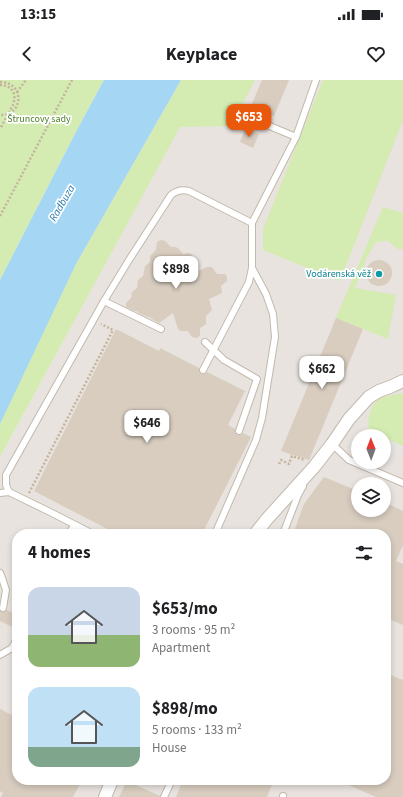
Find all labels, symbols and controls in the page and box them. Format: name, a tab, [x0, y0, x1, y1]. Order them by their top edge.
text: 13:15	[20, 4, 56, 25]
text: Keyplace	[166, 42, 237, 67]
icon: back	[16, 43, 38, 65]
icon: heart	[365, 43, 387, 65]
pin: $653	[225, 104, 273, 138]
text: $653	[235, 108, 263, 126]
park label: Štruncovy sady	[7, 112, 71, 126]
water label: Radbuza	[46, 182, 78, 224]
pin: $898	[152, 256, 200, 290]
text: $898	[162, 260, 190, 278]
place label: Vodárenská věž	[306, 267, 372, 281]
marker: Vodárenská věž	[374, 269, 384, 279]
pin: $662	[298, 356, 346, 390]
text: $662	[308, 360, 336, 378]
pin: $646	[123, 410, 171, 444]
text: $646	[133, 414, 161, 432]
north arrow	[351, 429, 391, 469]
map controls	[351, 429, 391, 517]
button: layers	[351, 477, 391, 517]
text: 4 homes	[28, 541, 90, 565]
icon: filters	[353, 542, 375, 564]
text: $653/mo	[152, 597, 218, 621]
icon: home	[60, 603, 108, 651]
text: 3 rooms · 95 m²	[152, 621, 235, 639]
text: Apartment	[152, 639, 210, 657]
text: $898/mo	[152, 697, 218, 721]
icon: home	[60, 703, 108, 751]
text: 5 rooms · 133 m²	[152, 721, 242, 739]
text: House	[152, 739, 187, 757]

